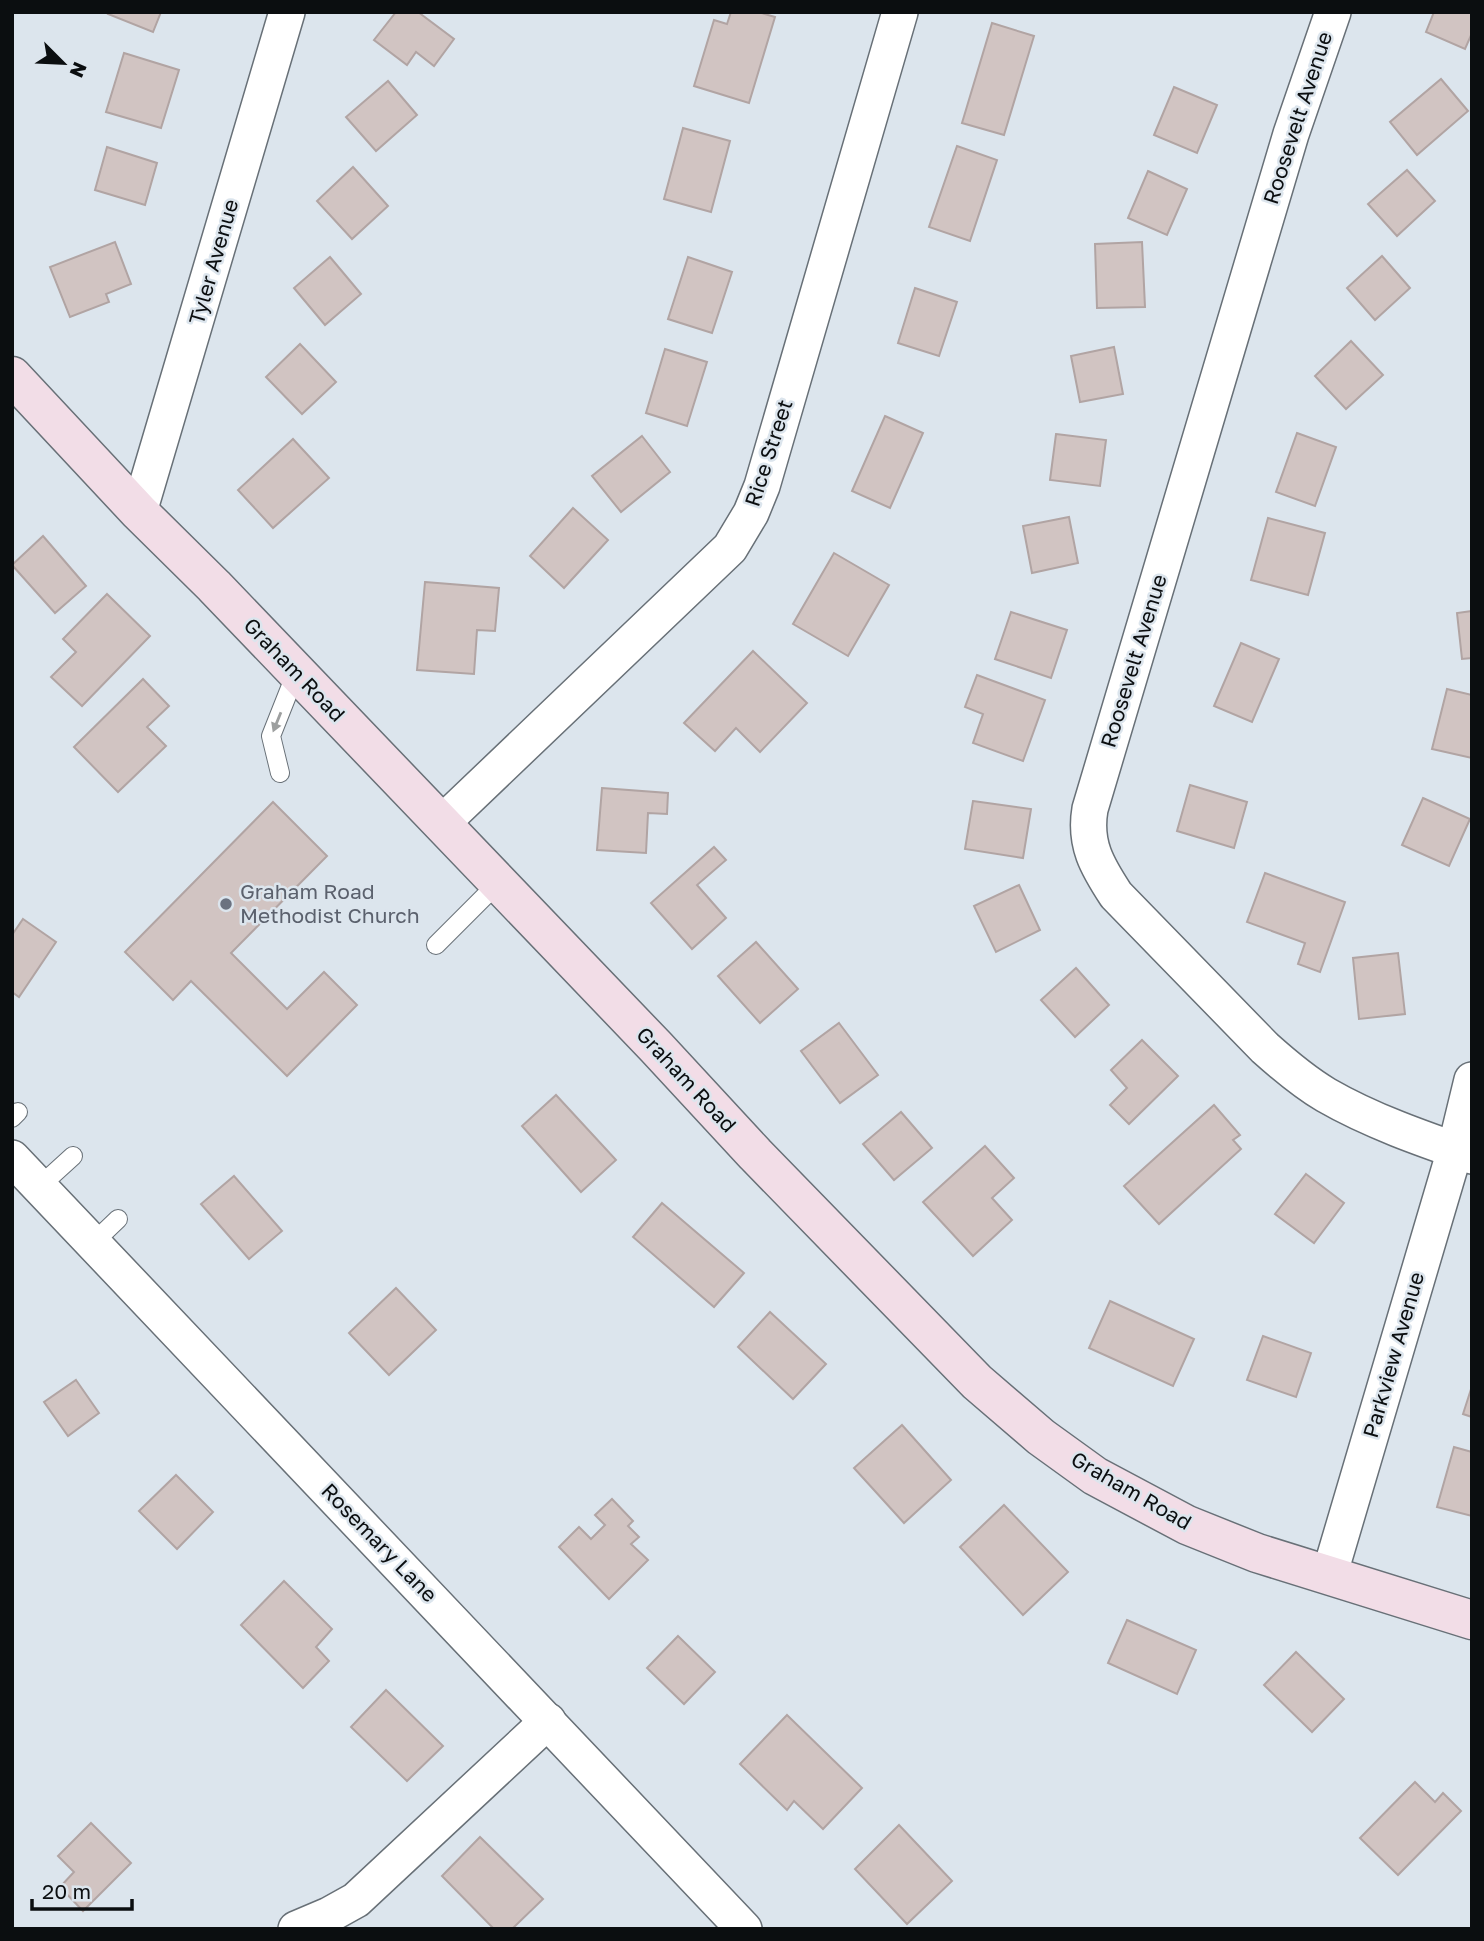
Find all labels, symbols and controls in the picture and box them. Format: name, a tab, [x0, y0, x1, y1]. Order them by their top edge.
north arrow	[28, 28, 98, 98]
street label: Roosevelt Avenue	[1257, 28, 1337, 207]
text: N	[66, 59, 92, 81]
street label: Tyler Avenue	[183, 196, 243, 327]
street label: Rice Street	[739, 396, 798, 509]
street label: Roosevelt Avenue	[1094, 571, 1172, 750]
street label: Graham Road	[239, 612, 351, 727]
one-way arrow	[271, 712, 282, 733]
place label: Graham Road Methodist Church	[240, 878, 420, 928]
marker: Graham Road Methodist Church	[218, 896, 234, 912]
street label: Graham Road	[631, 1021, 742, 1137]
street label: Parkview Avenue	[1357, 1269, 1429, 1441]
street label: Graham Road	[1067, 1445, 1196, 1535]
street label: Rosemary Lane	[316, 1477, 443, 1607]
scale bar	[32, 1868, 131, 1912]
text: 20 m	[42, 1878, 91, 1904]

